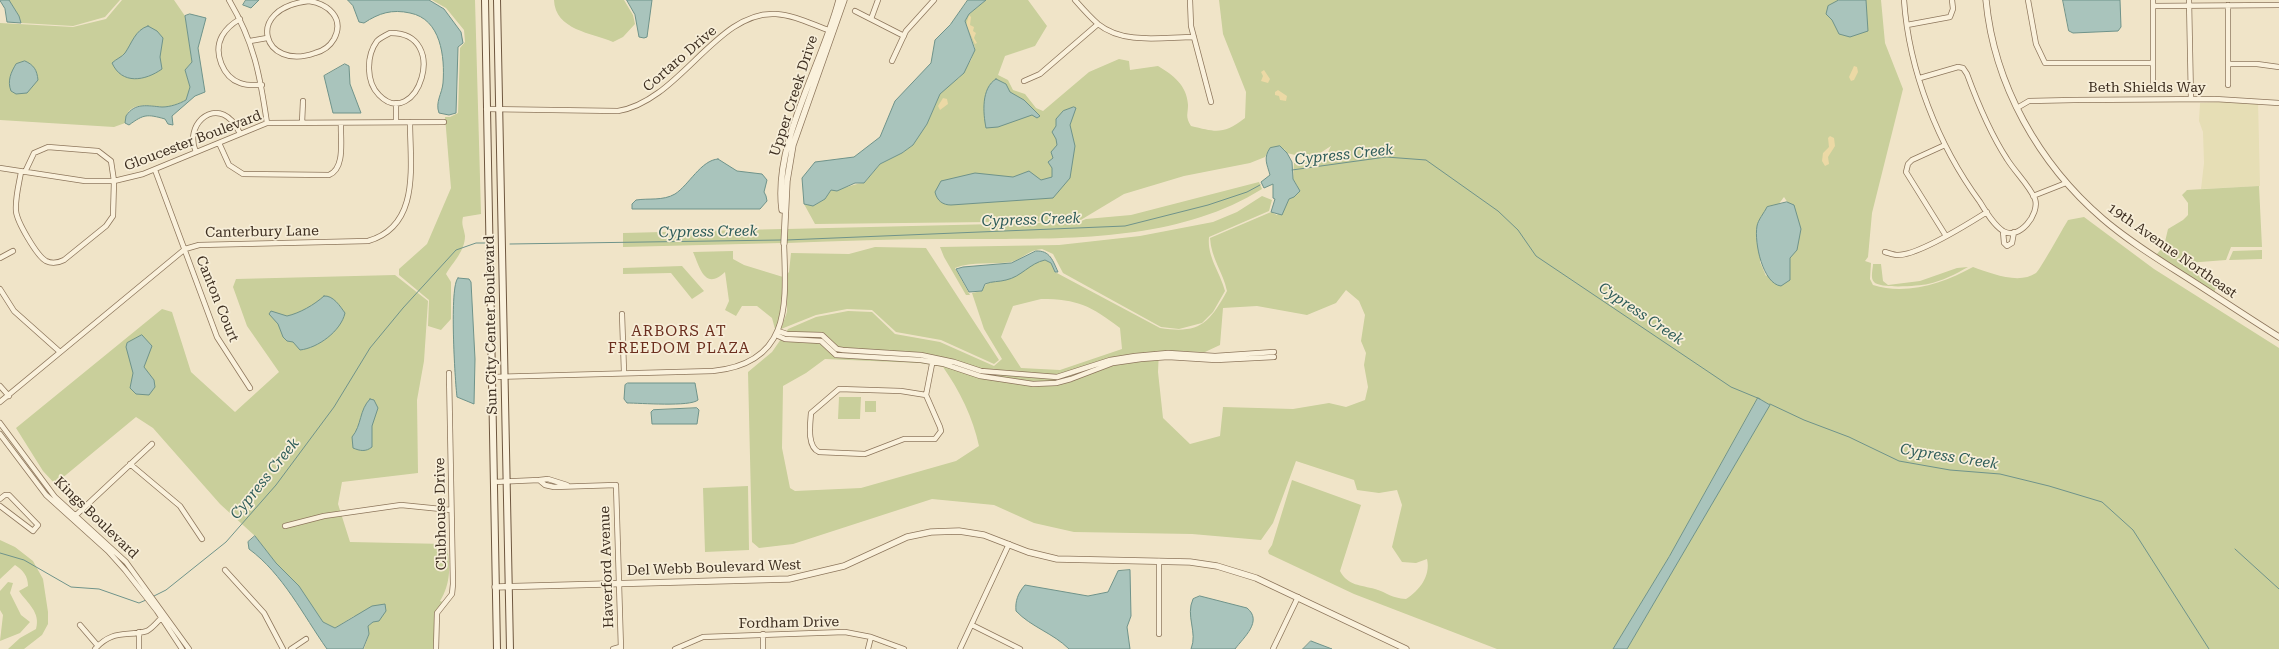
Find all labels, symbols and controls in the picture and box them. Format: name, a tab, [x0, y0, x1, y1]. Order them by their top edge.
street label: Cortaro Drive	[640, 23, 720, 95]
street label: Upper Creek Drive	[767, 33, 821, 159]
street label: Beth Shields Way	[2088, 80, 2206, 96]
street label: Gloucester Boulevard	[122, 107, 264, 175]
water label: Cypress Creek	[1294, 141, 1394, 169]
street label: 19th Avenue Northeast	[2104, 200, 2240, 302]
water label: Cypress Creek	[981, 209, 1081, 231]
water label: Cypress Creek	[658, 222, 758, 242]
street label: Canterbury Lane	[205, 223, 319, 241]
street label: Sun City Center Boulevard	[481, 235, 501, 415]
street label: Canton Court	[192, 253, 242, 345]
water label: Cypress Creek	[1595, 279, 1687, 349]
district label: ARBORS AT FREEDOM PLAZA	[608, 323, 750, 358]
water label: Cypress Creek	[227, 435, 303, 523]
water label: Cypress Creek	[1899, 440, 1999, 474]
street label: Clubhouse Drive	[432, 457, 450, 571]
street label: Kings Boulevard	[50, 474, 142, 562]
street label: Haverford Avenue	[596, 506, 618, 628]
street label: Del Webb Boulevard West	[627, 557, 801, 579]
street label: Fordham Drive	[739, 614, 839, 632]

